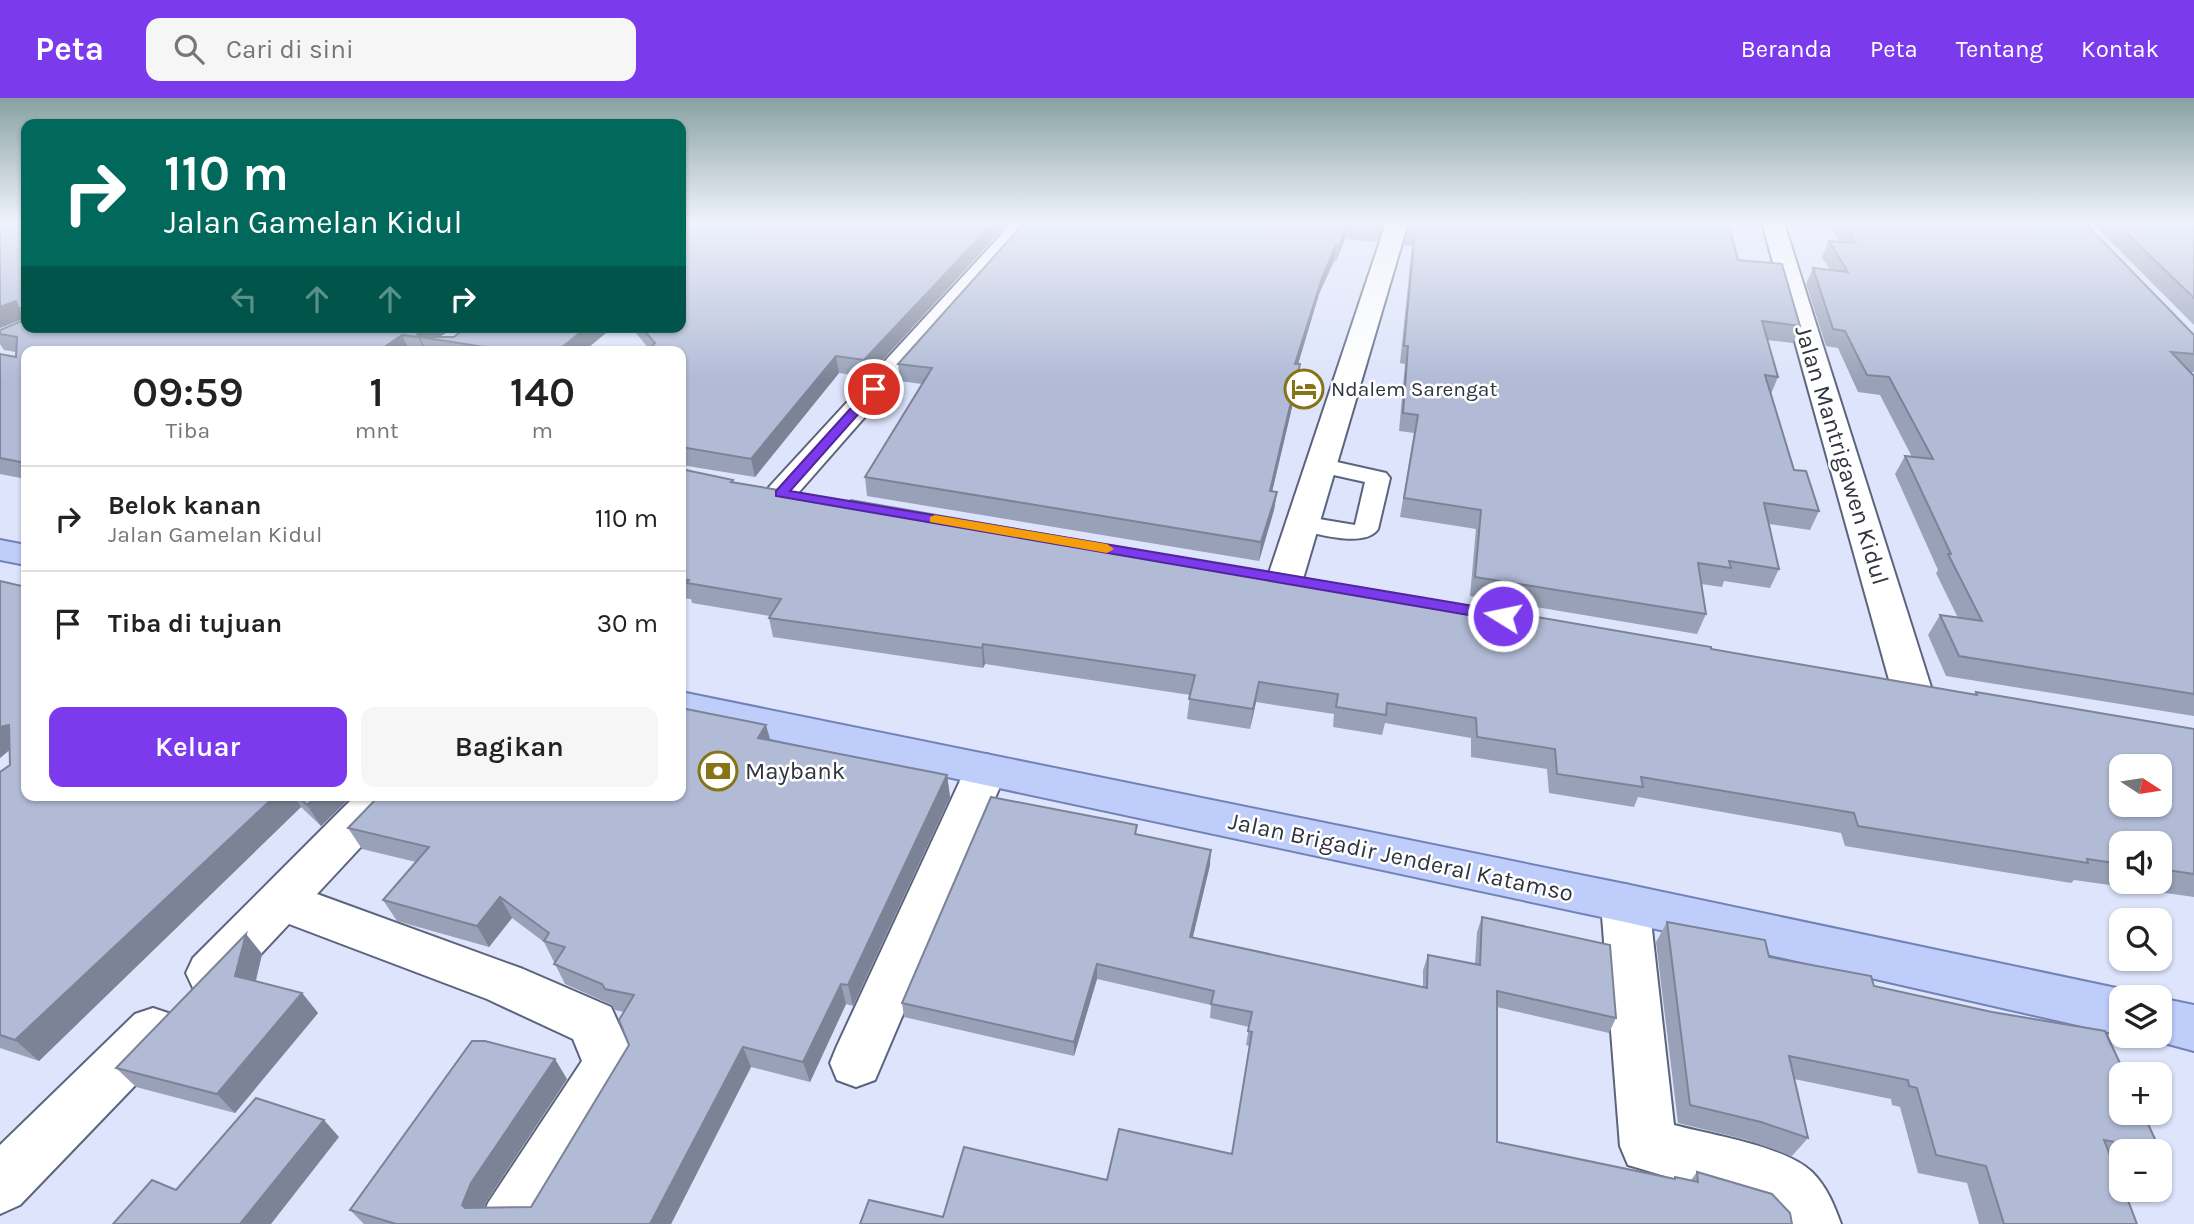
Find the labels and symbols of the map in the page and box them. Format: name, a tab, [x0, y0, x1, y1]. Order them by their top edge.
street label: Jalan Mantrigawen Kidul	[1789, 322, 1895, 588]
pin	[844, 359, 904, 419]
hotel icon: Ndalem Sarengat	[1283, 368, 1325, 410]
place label: Ndalem Sarengat	[1331, 377, 1497, 401]
position arrow	[1466, 579, 1540, 653]
bank icon: Maybank	[697, 750, 739, 792]
north arrow	[2109, 754, 2172, 817]
place label: Maybank	[745, 757, 845, 785]
street label: Jalan Brigadir Jenderal Katamso	[1226, 807, 1576, 907]

